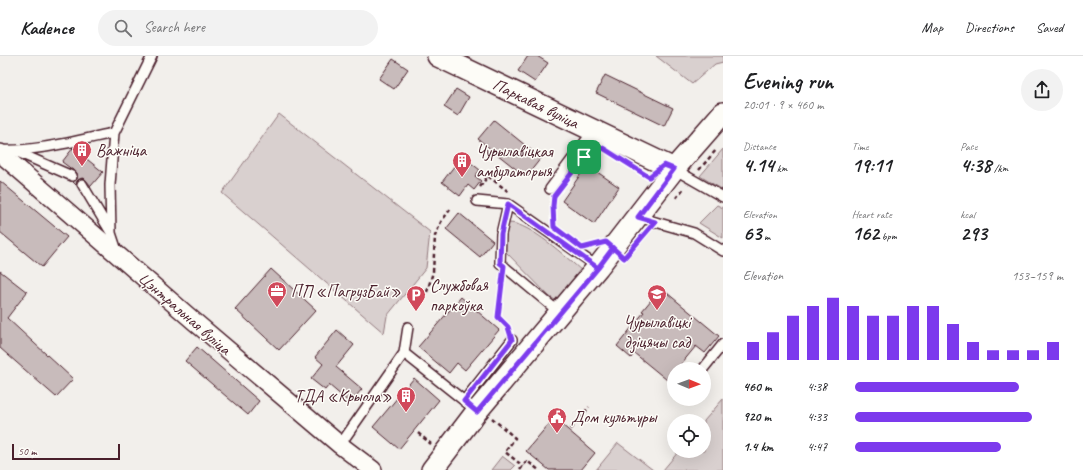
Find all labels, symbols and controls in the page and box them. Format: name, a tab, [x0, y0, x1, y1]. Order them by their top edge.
search box	[98, 10, 378, 46]
text: Kadence	[20, 16, 74, 40]
icon: search	[112, 17, 134, 39]
text: Search here	[144, 18, 205, 37]
text: Map	[922, 19, 943, 36]
text: Directions	[965, 19, 1014, 36]
text: Saved	[1036, 19, 1063, 36]
text: Evening run	[743, 68, 833, 96]
button: share	[1021, 69, 1063, 111]
street label: Паркавая вуліца	[489, 74, 584, 134]
text: 20:01 · 9 × 460 m	[743, 97, 824, 113]
building icon: Важніца	[71, 139, 93, 167]
text: Distance	[743, 139, 776, 153]
text: Time	[852, 139, 869, 153]
text: Pace	[960, 139, 977, 153]
place label: Важніца	[96, 140, 148, 161]
pin	[567, 140, 601, 174]
place label: Чурылавіцкая амбулаторыя	[476, 141, 554, 182]
icon: arrive	[573, 146, 595, 168]
building icon: Чурылавіцкая амбулаторыя	[451, 150, 473, 178]
text: 4.14	[743, 153, 774, 178]
text: 19:11	[852, 153, 891, 178]
text: 4:38	[960, 153, 991, 178]
text: km	[774, 161, 787, 175]
text: /km	[991, 161, 1008, 175]
text: Elevation	[743, 207, 777, 221]
text: Heart rate	[852, 207, 892, 221]
text: kcal	[960, 207, 975, 221]
text: 63	[743, 221, 761, 246]
text: 162	[852, 221, 879, 246]
text: 293	[960, 221, 987, 246]
text: m	[761, 229, 770, 243]
text: bpm	[879, 229, 897, 243]
street label: Цэнтральная вуліца	[134, 267, 236, 360]
text: Elevation	[743, 268, 783, 284]
text: 153–159 m	[1012, 268, 1063, 284]
place label: Службовая паркоўка	[430, 275, 489, 316]
office icon: ПП «ПагрузБай»	[266, 280, 288, 308]
place label: ПП «ПагрузБай»	[291, 281, 401, 302]
school or university icon: Чурылавіцкі дзіцячы сад	[646, 283, 668, 311]
parking icon: Службовая паркоўка	[405, 284, 427, 312]
place label: Чурылавіцкі дзіцячы сад	[624, 312, 692, 354]
north arrow	[667, 362, 711, 406]
map controls	[667, 362, 711, 458]
text: 460 m	[743, 379, 771, 395]
text: 4:38	[807, 379, 827, 395]
building icon: ТДА «Крыола»	[395, 385, 417, 413]
place label: ТДА «Крыола»	[294, 386, 392, 407]
public building icon: Дом культуры	[546, 406, 568, 434]
place label: Дом культуры	[571, 407, 658, 428]
text: 920 m	[743, 409, 771, 425]
text: 4:33	[807, 409, 827, 425]
button: locate	[667, 414, 711, 458]
text: 1.4 km	[743, 439, 773, 455]
text: 4:47	[807, 439, 827, 455]
scale bar	[12, 442, 120, 461]
text: 50 m	[18, 444, 37, 458]

